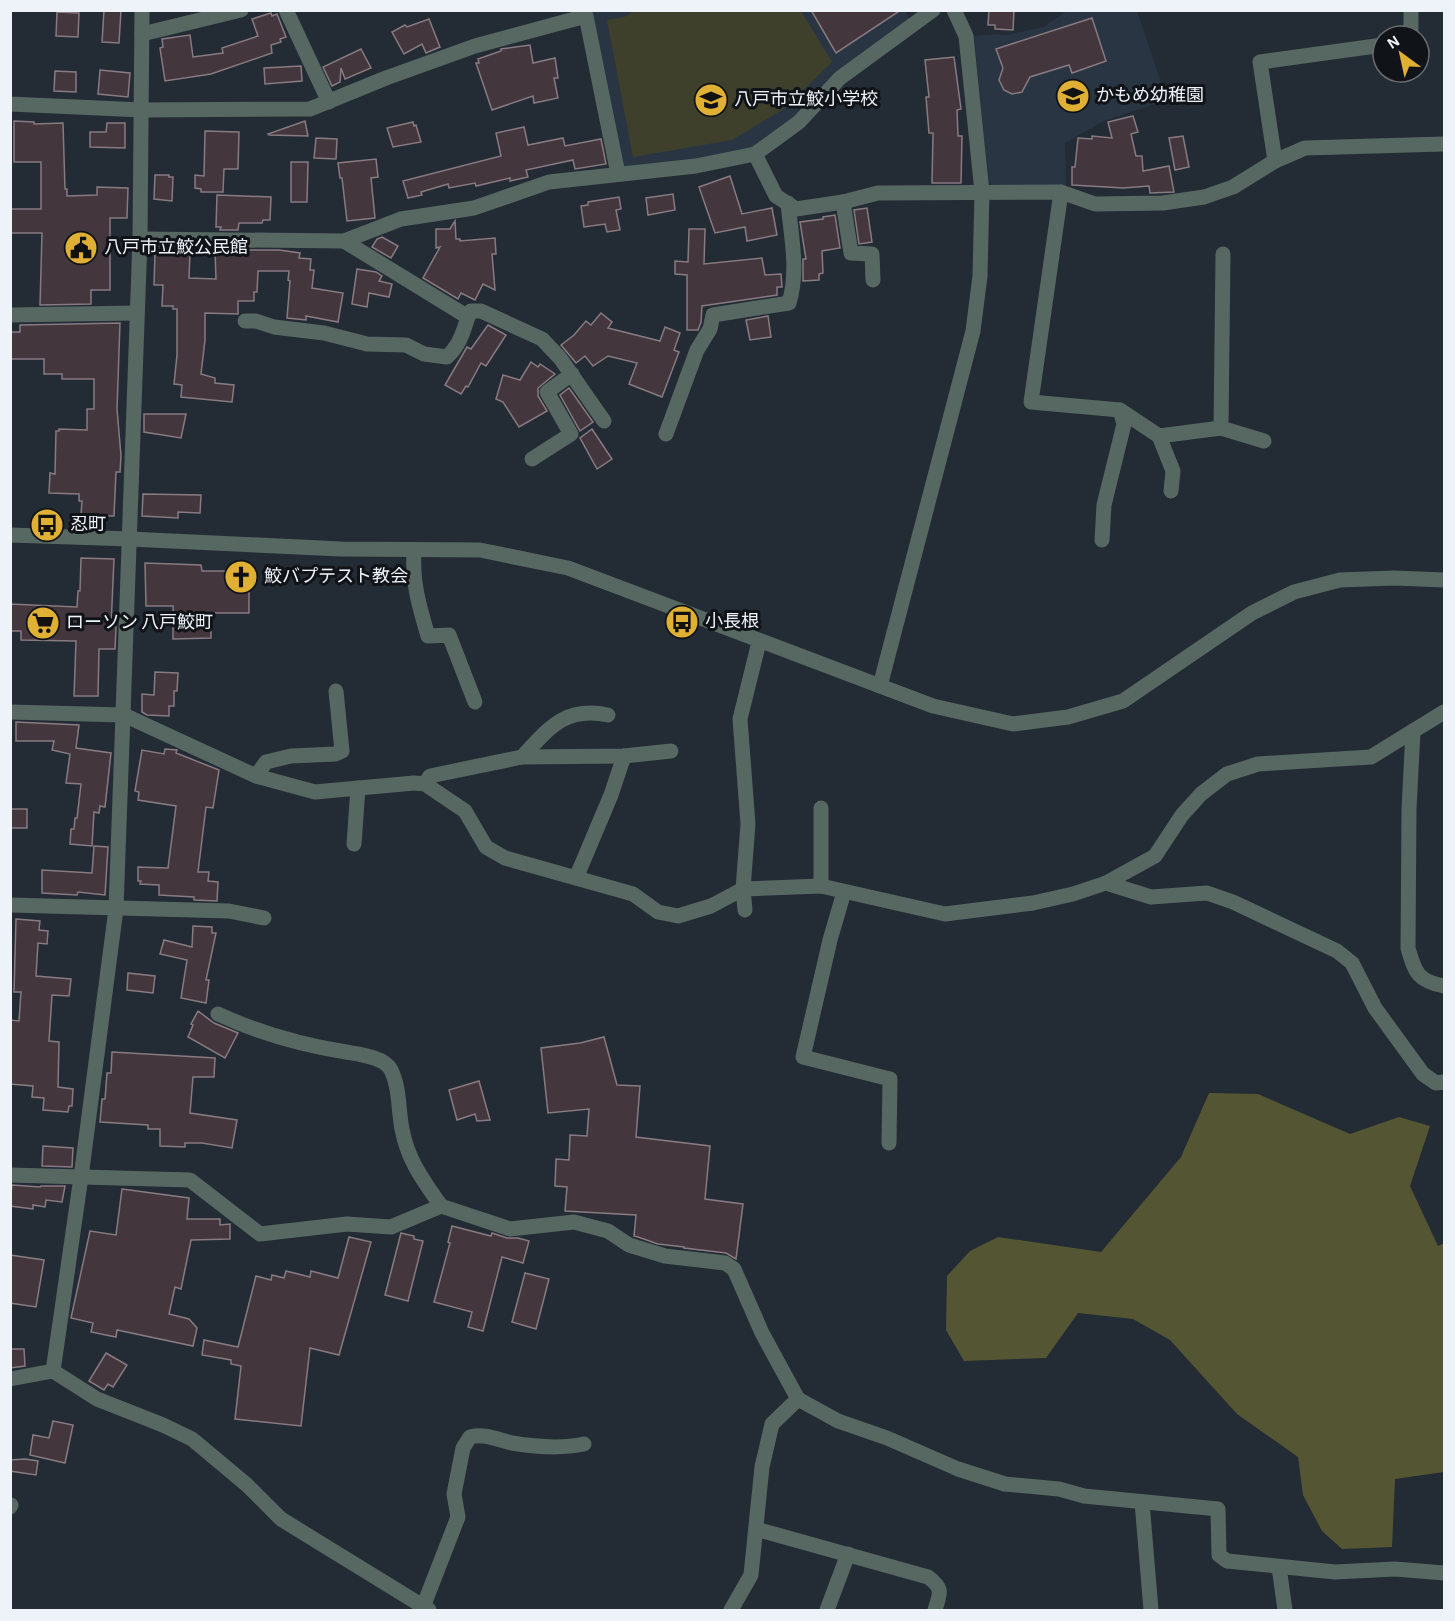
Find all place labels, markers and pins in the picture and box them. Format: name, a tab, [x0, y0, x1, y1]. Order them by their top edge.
school or university icon: かもめ幼稚園	[1055, 78, 1091, 114]
school or university icon: 八戸市立鮫小学校	[693, 82, 729, 118]
place label: かもめ幼稚園	[1096, 85, 1204, 105]
place label: 八戸市立鮫小学校	[734, 89, 878, 109]
public building icon: 八戸市立鮫公民館	[63, 230, 99, 266]
place label: 八戸市立鮫公民館	[104, 237, 248, 257]
bus stop icon: 忍町	[29, 507, 65, 543]
place label: 忍町	[70, 516, 106, 534]
church icon: 鮫バプテスト教会	[223, 559, 259, 595]
place label: 鮫バプテスト教会	[264, 566, 408, 586]
bus stop icon: 小長根	[664, 604, 700, 640]
supermarket icon: ローソン 八戸鮫町	[25, 605, 61, 641]
place label: ローソン 八戸鮫町	[66, 612, 213, 632]
place label: 小長根	[705, 612, 759, 631]

